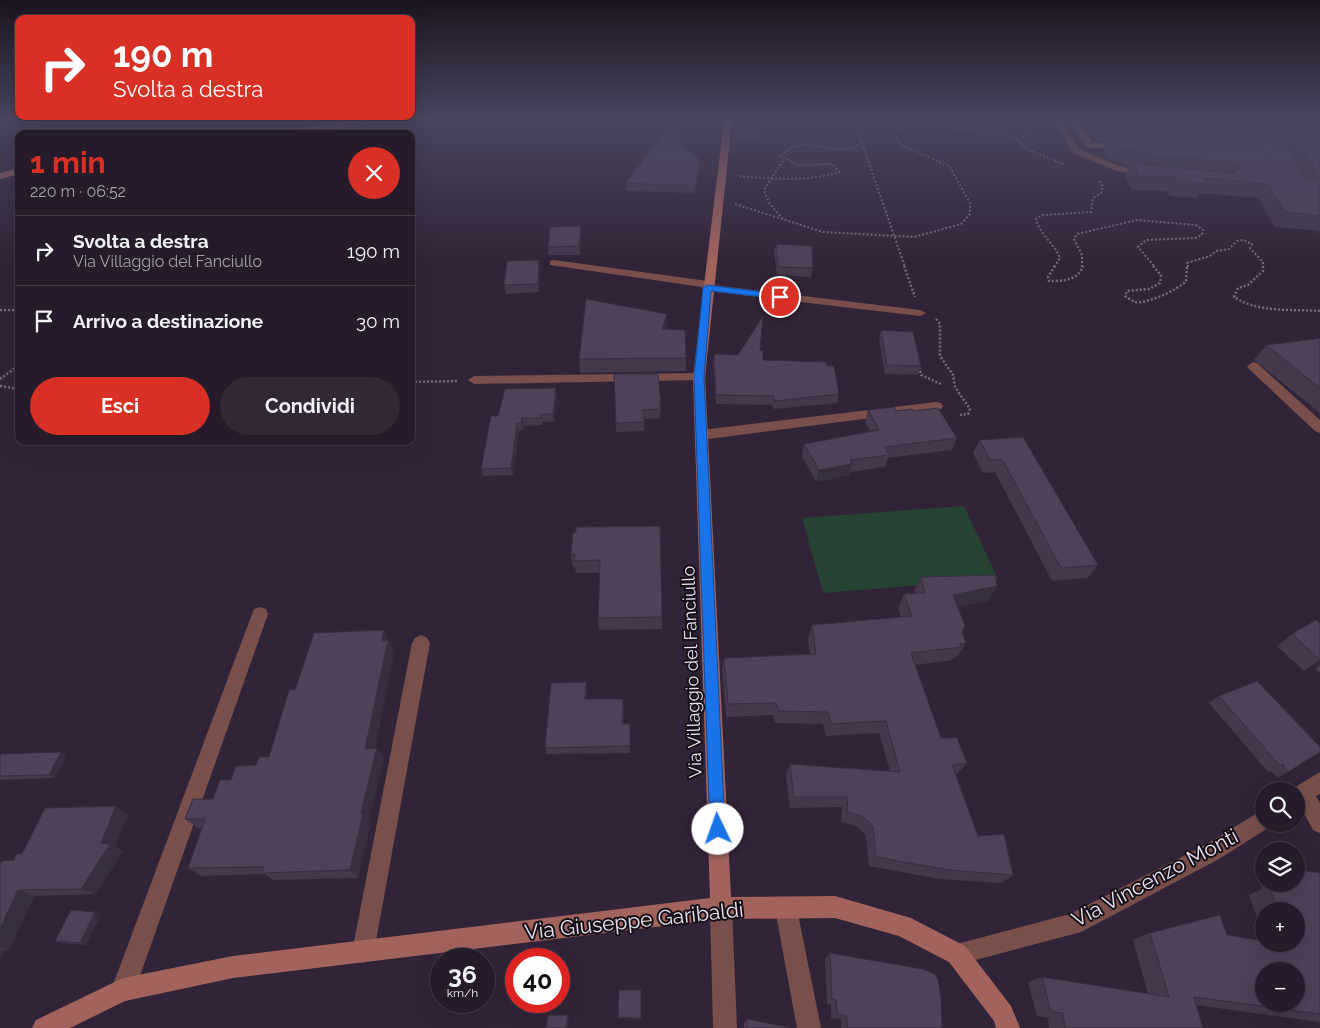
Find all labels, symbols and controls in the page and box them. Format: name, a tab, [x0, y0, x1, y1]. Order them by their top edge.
text: 190 m	[113, 34, 213, 75]
icon: right	[30, 35, 95, 100]
text: Svolta a destra	[113, 76, 263, 102]
text: 1 min	[30, 145, 106, 180]
button: close	[348, 147, 400, 199]
text: 220 m · 06:52	[30, 182, 126, 201]
text: Svolta a destra	[73, 230, 209, 252]
icon: right	[30, 237, 58, 265]
text: 190 m	[347, 240, 400, 262]
text: Via Villaggio del Fanciullo	[73, 252, 262, 271]
pin	[759, 276, 801, 318]
icon: arrive	[766, 283, 794, 311]
icon: arrive	[30, 307, 58, 335]
text: Arrivo a destinazione	[73, 310, 263, 332]
text: 30 m	[356, 310, 400, 332]
button: Esci	[30, 377, 210, 435]
button: Condividi	[220, 377, 400, 435]
street label: Via Villaggio del Fanciullo	[677, 565, 706, 779]
map controls	[1255, 782, 1305, 1012]
button: search	[1255, 782, 1305, 832]
position arrow	[691, 802, 743, 854]
street label: Via Vincenzo Monti	[1067, 823, 1242, 932]
button: layers	[1255, 842, 1305, 892]
street label: Via Giuseppe Garibaldi	[523, 897, 745, 944]
button: +	[1255, 902, 1305, 952]
speed limit sign: 40	[505, 948, 570, 1013]
text: 36	[448, 959, 477, 989]
button: −	[1255, 962, 1305, 1012]
text: km/h	[447, 986, 478, 1000]

